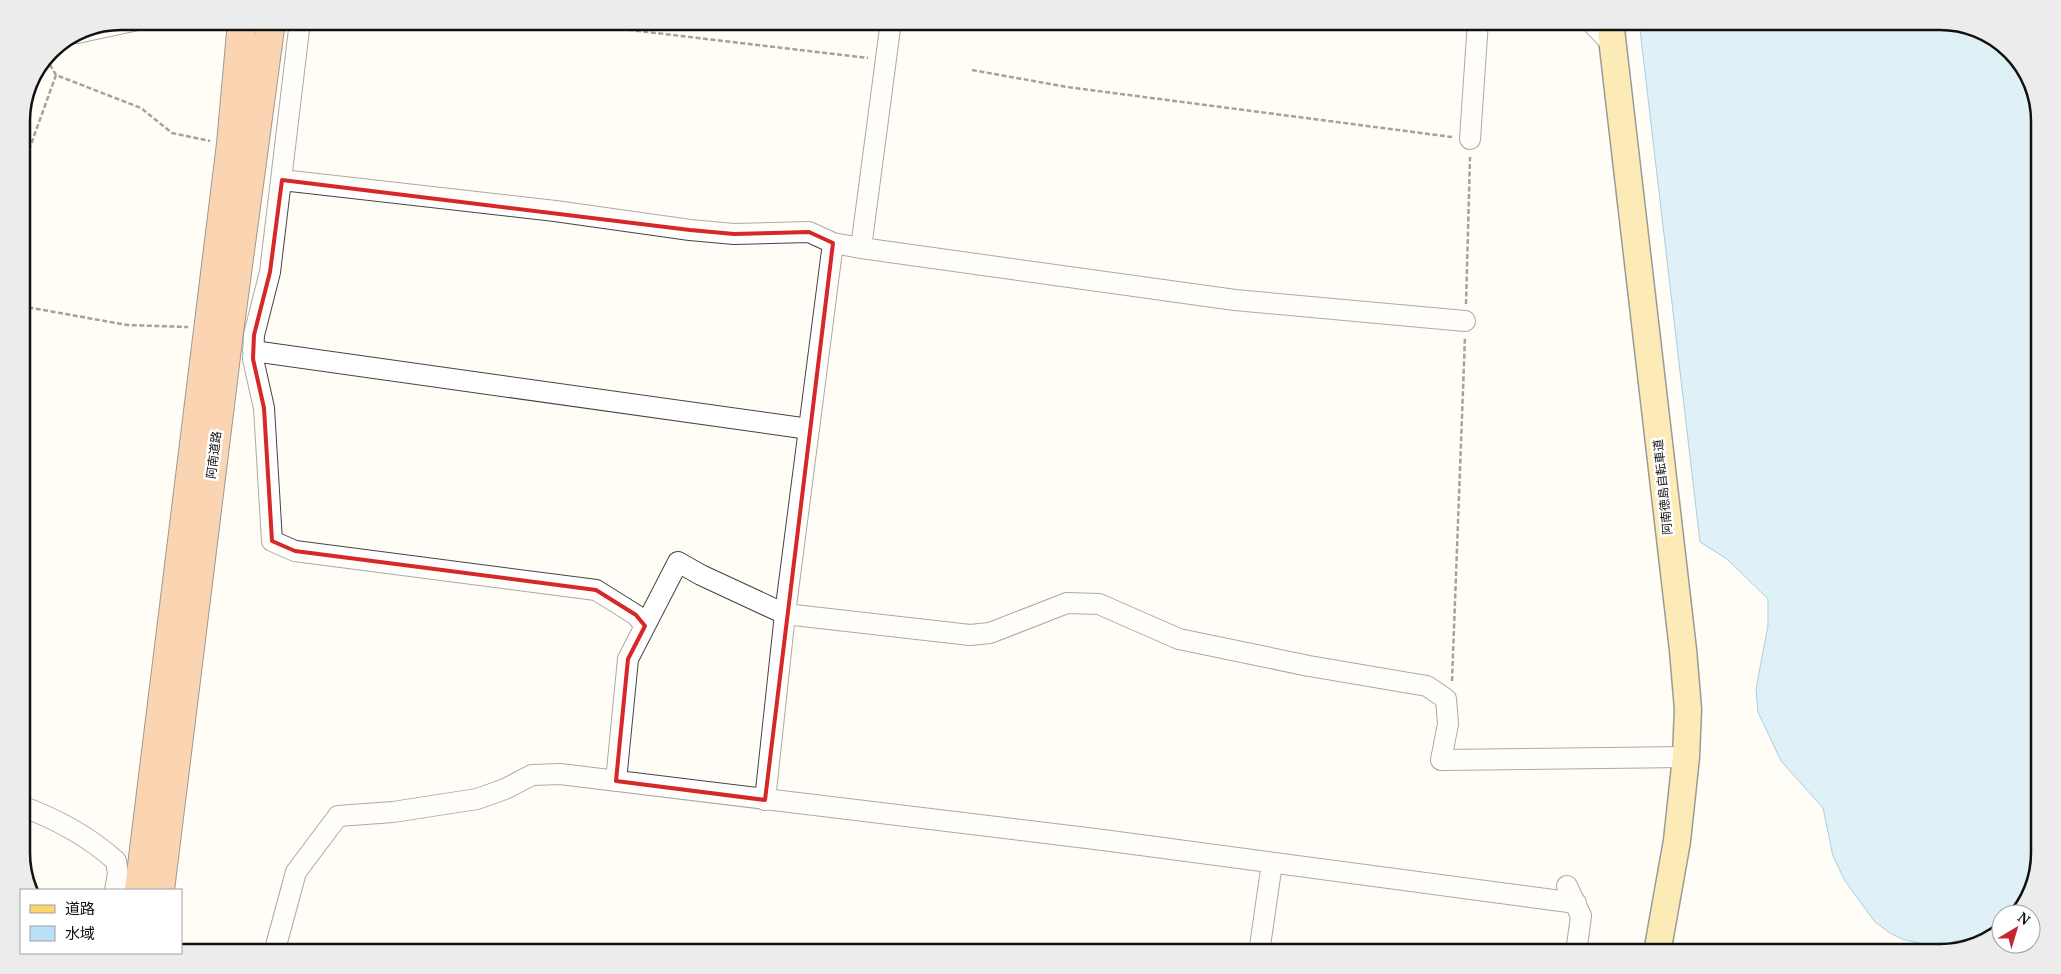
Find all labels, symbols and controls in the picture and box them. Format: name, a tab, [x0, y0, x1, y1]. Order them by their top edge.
street label: 阿南道路	[202, 430, 225, 480]
street label: 阿南徳島自転車道	[1649, 438, 1676, 536]
legend	[20, 889, 182, 954]
text: 道路	[65, 898, 95, 918]
north arrow	[1991, 904, 2041, 954]
text: N	[2014, 907, 2035, 929]
text: 水域	[65, 923, 95, 943]

